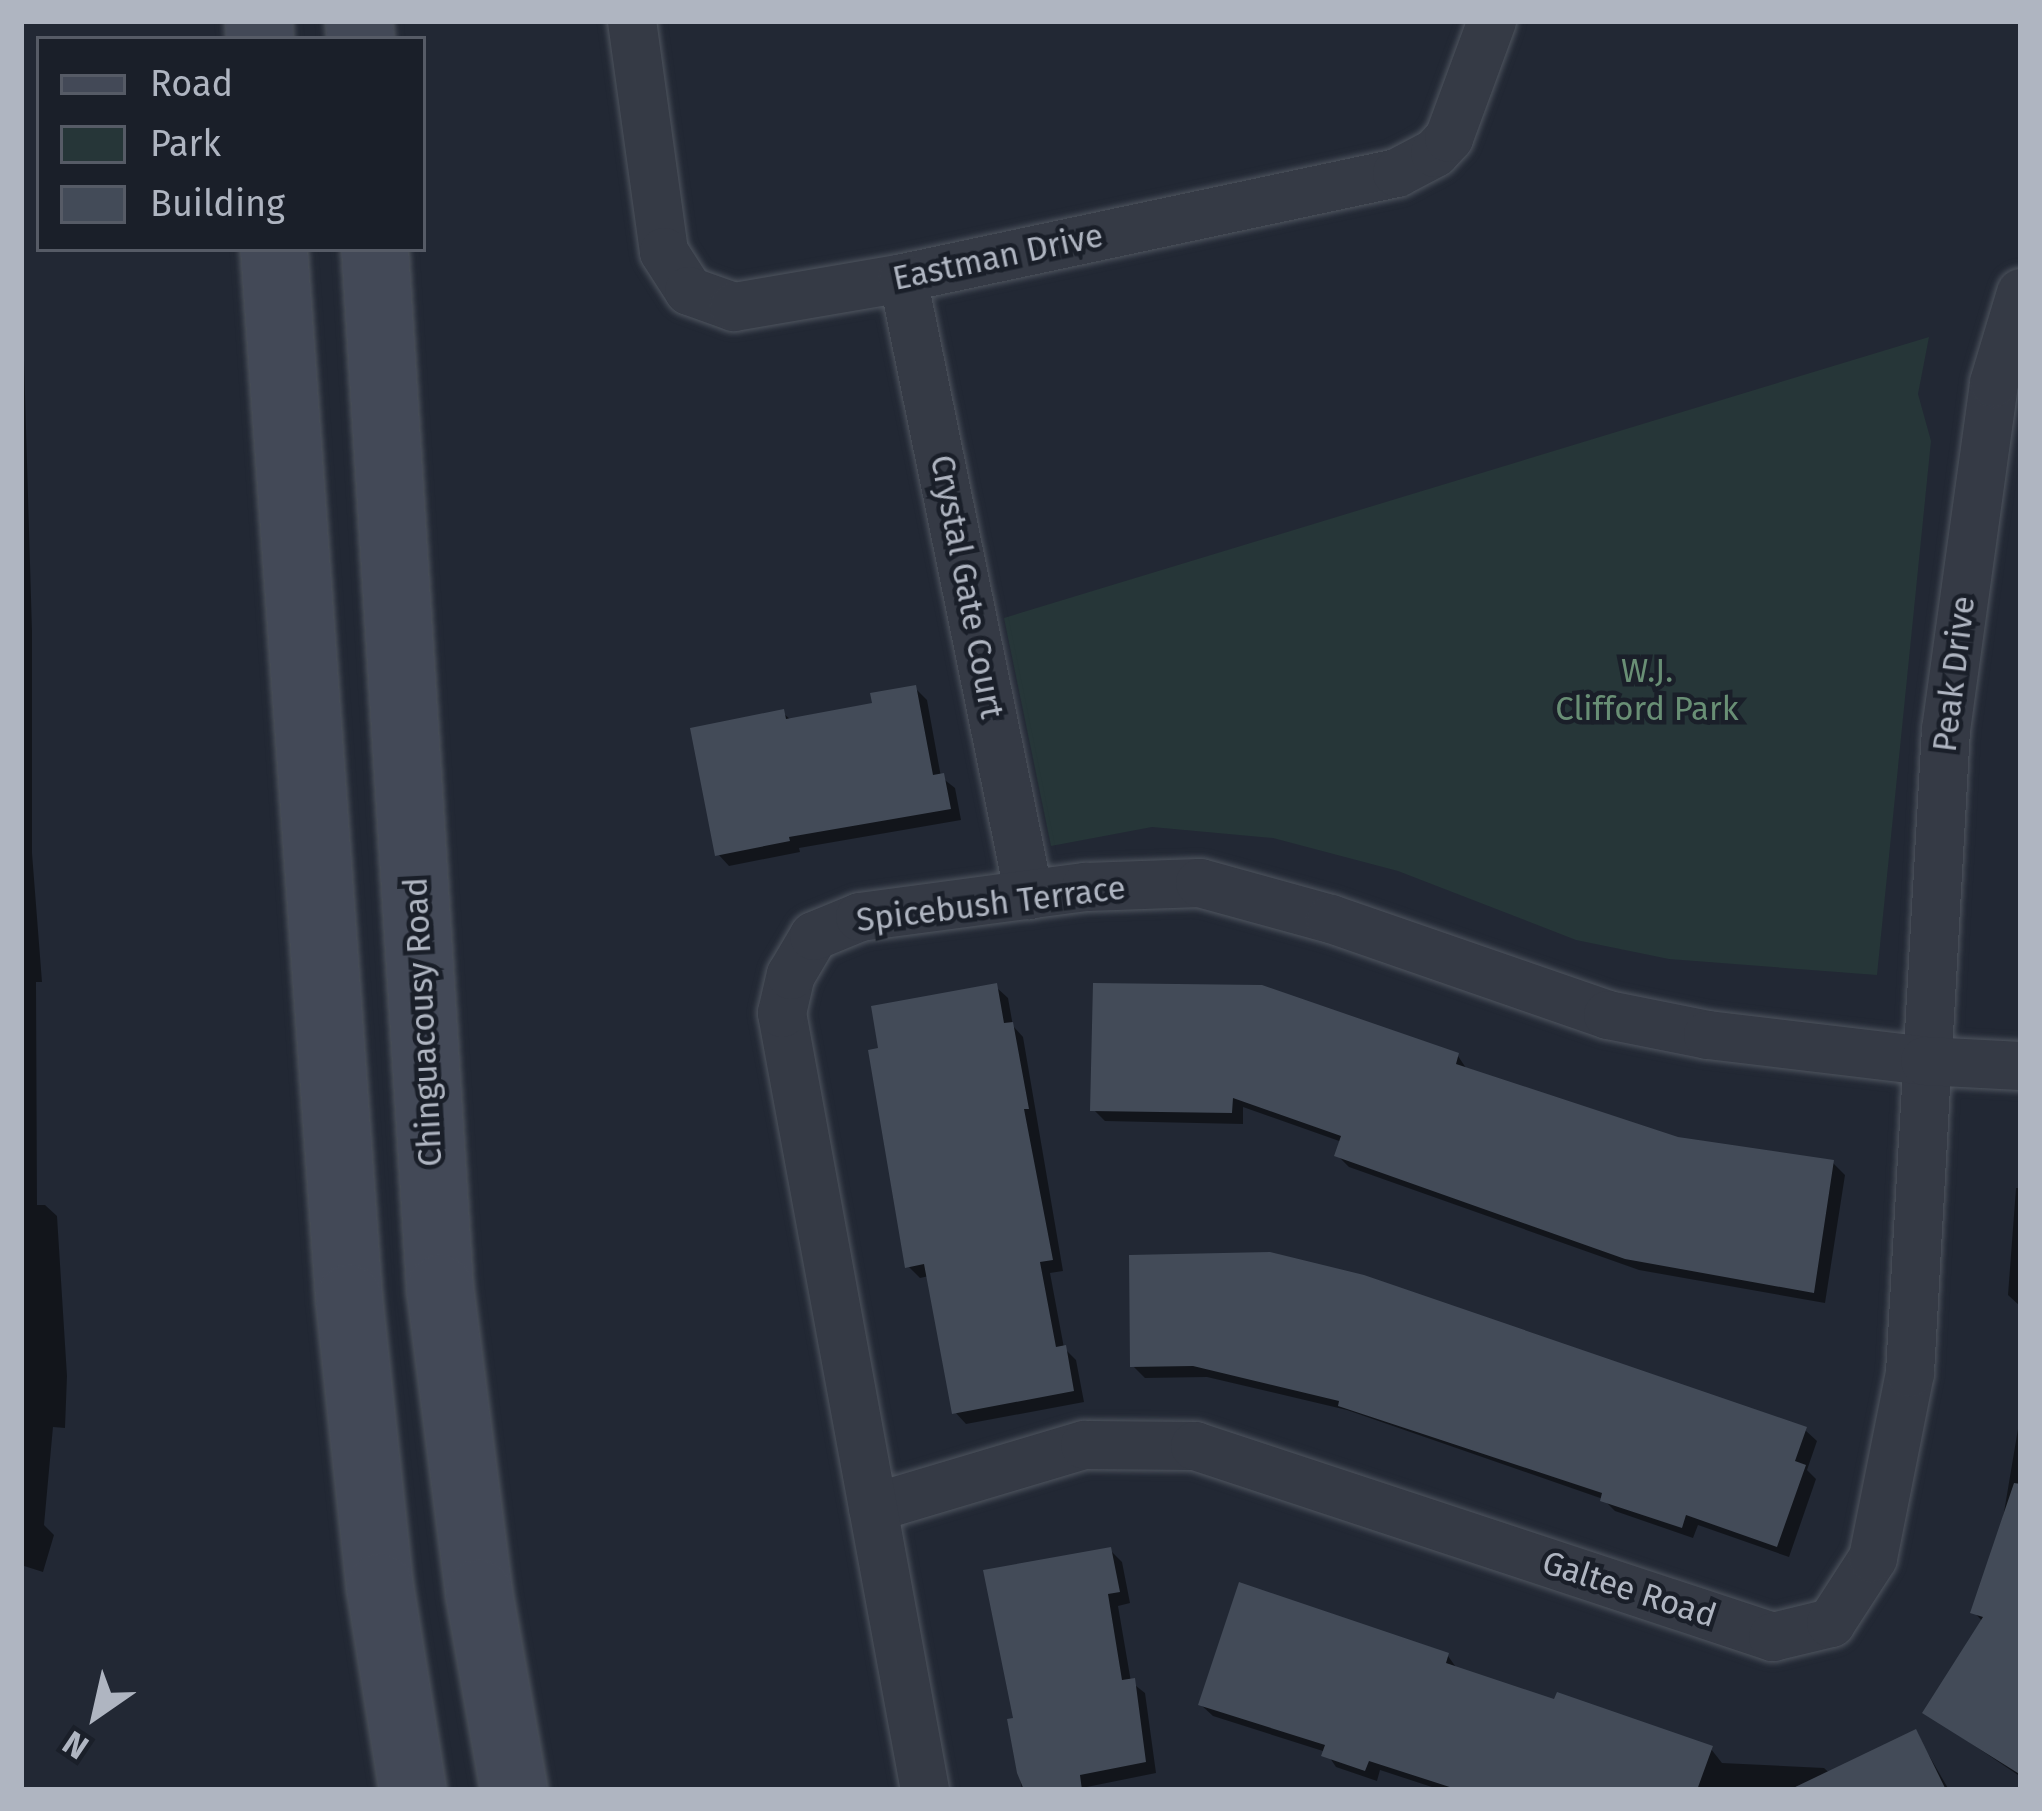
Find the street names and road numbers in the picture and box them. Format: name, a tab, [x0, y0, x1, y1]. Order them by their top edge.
street label: Eastman Drive	[889, 216, 1107, 300]
street label: Crystal Gate Court	[921, 452, 1011, 722]
street label: Peak Drive	[1926, 594, 1984, 754]
street label: Spicebush Terrace	[854, 869, 1128, 941]
street label: Chinguacousy Road	[397, 876, 451, 1168]
street label: Galtee Road	[1537, 1543, 1721, 1637]

